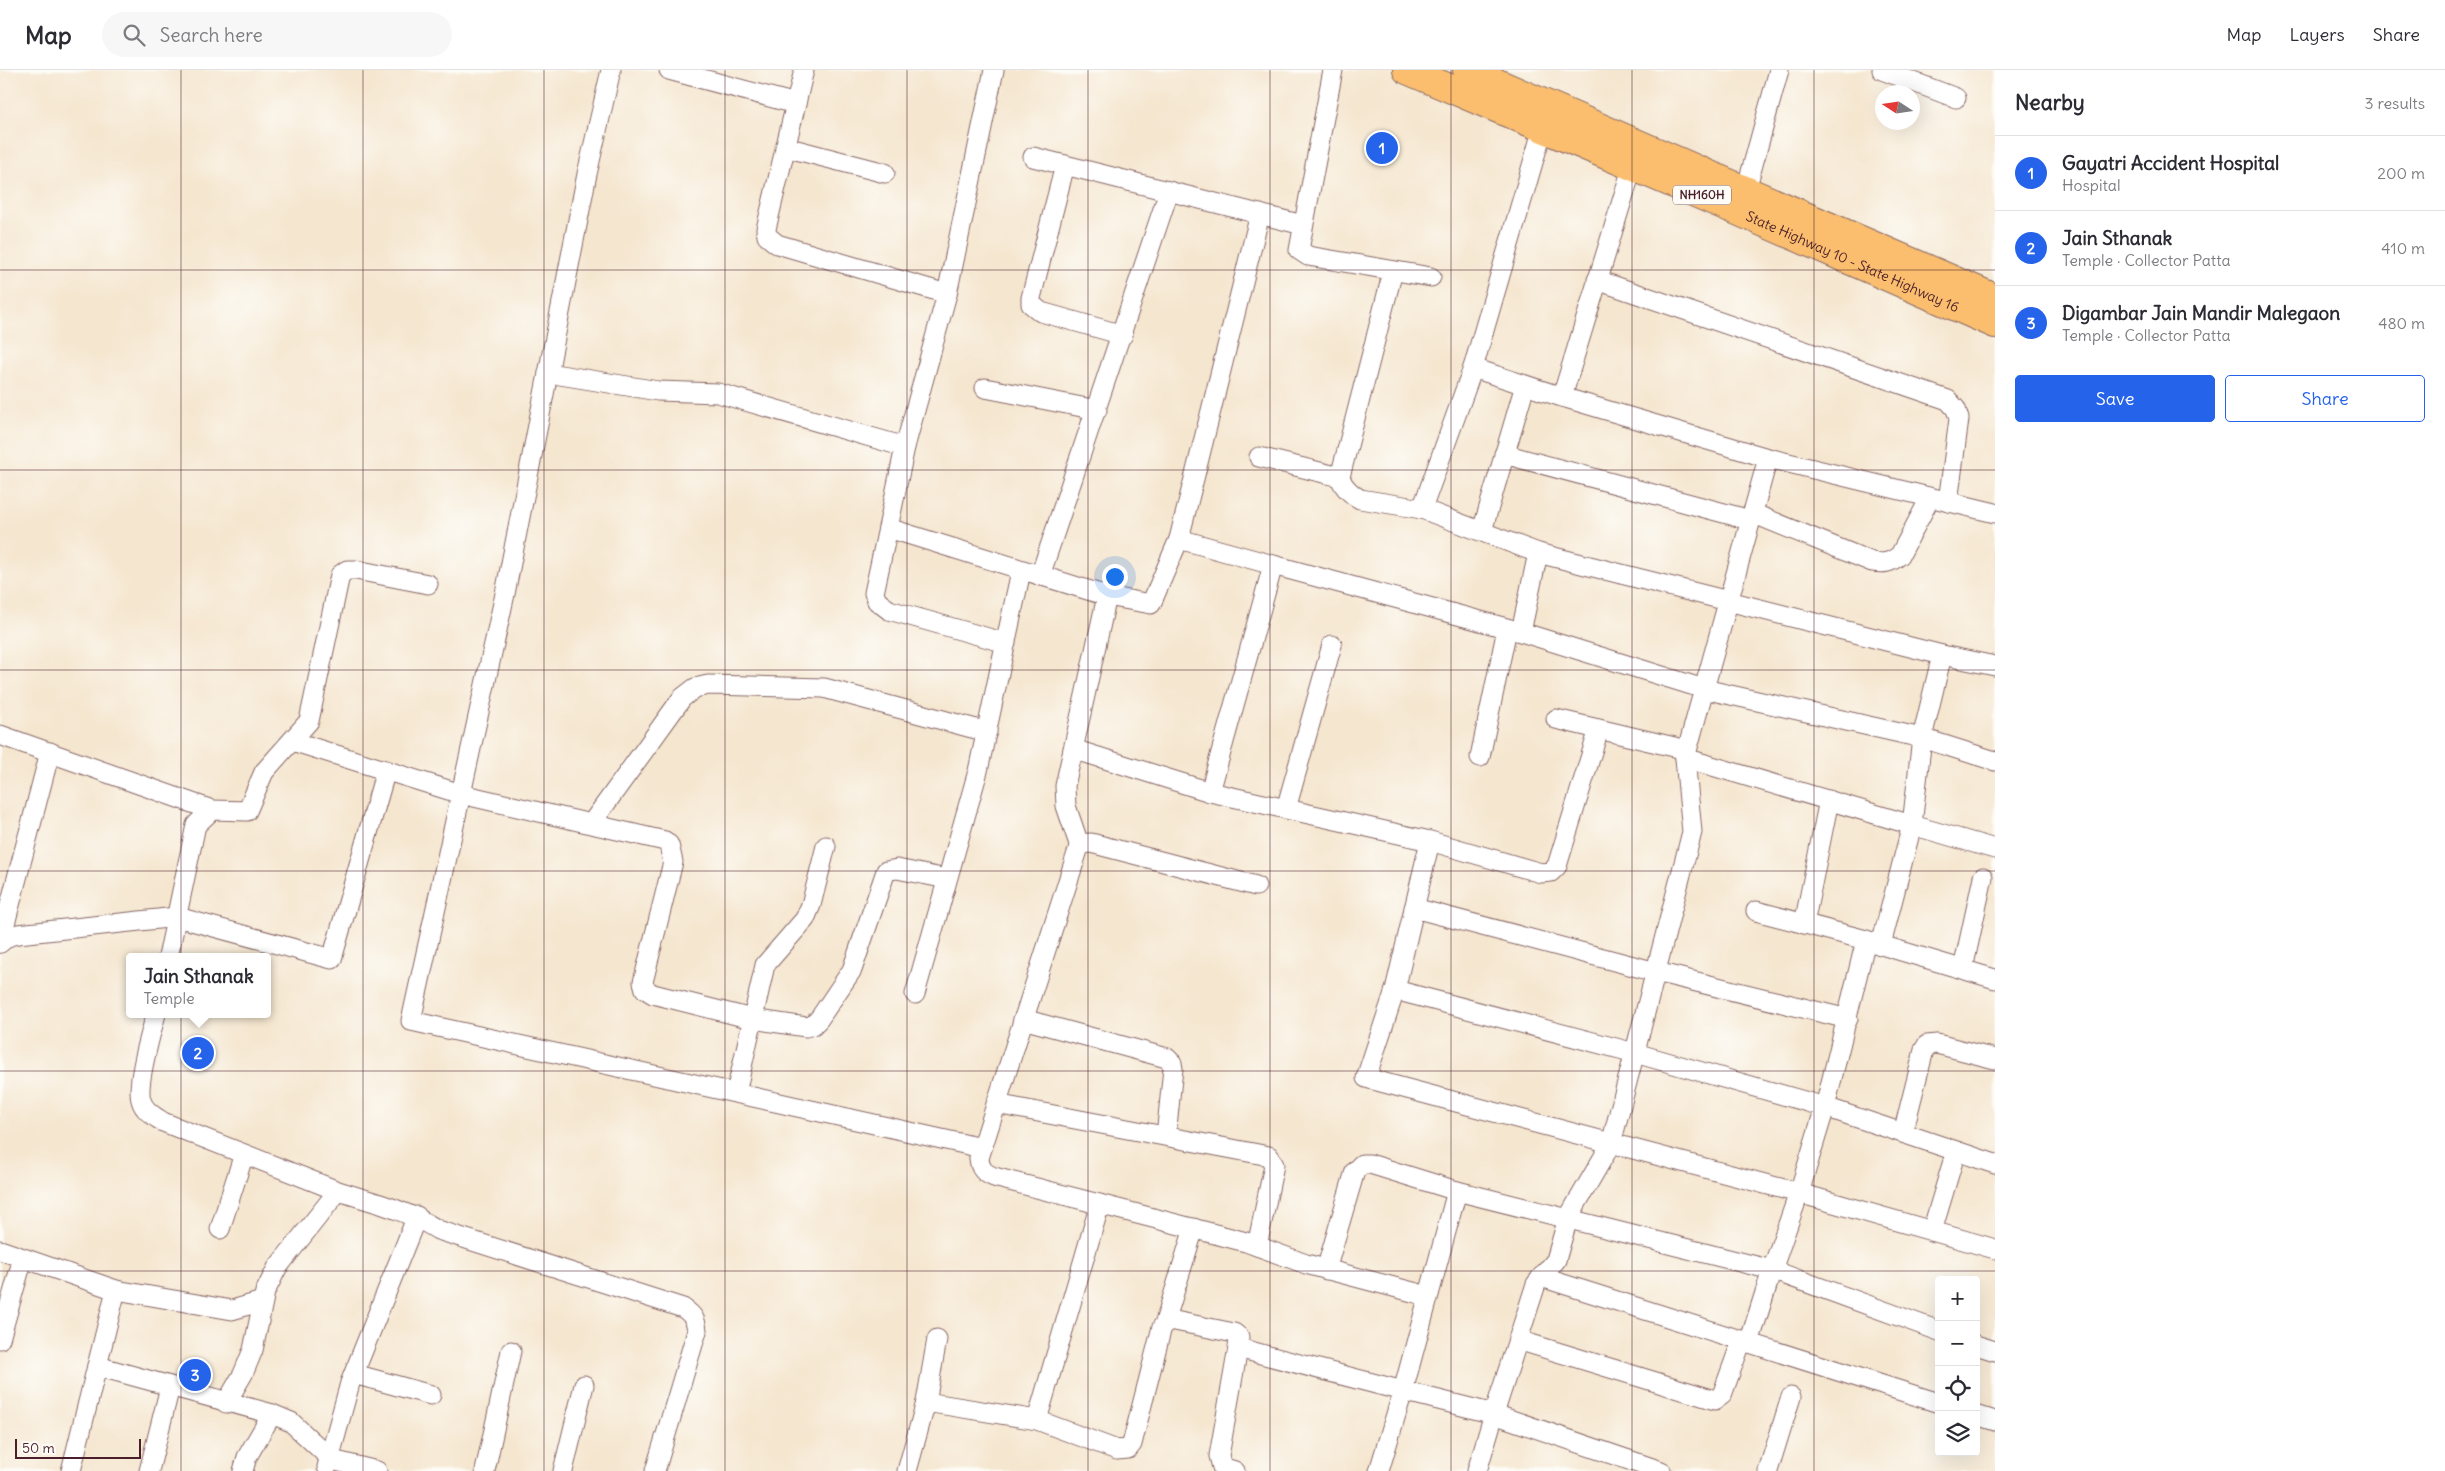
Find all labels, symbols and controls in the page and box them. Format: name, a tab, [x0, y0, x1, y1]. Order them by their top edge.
search box	[102, 12, 452, 57]
text: Map	[25, 20, 72, 50]
icon: search	[120, 21, 148, 49]
text: Search here	[160, 23, 263, 47]
text: Map	[2226, 23, 2261, 46]
text: Layers	[2289, 23, 2345, 46]
text: Share	[2373, 23, 2420, 46]
north arrow	[1875, 85, 1920, 130]
text: Nearby	[2015, 89, 2085, 116]
text: 3 results	[2365, 93, 2425, 113]
pin: 1	[1366, 129, 1398, 167]
text: Gayatri Accident Hospital	[2062, 151, 2279, 175]
text: 1	[2028, 163, 2034, 183]
text: 200 m	[2377, 163, 2425, 183]
text: Hospital	[2062, 175, 2121, 195]
road number: NH160H	[1673, 186, 1731, 204]
street label: State Highway 10 - State Highway 16	[1743, 207, 1962, 316]
text: Jain Sthanak	[2062, 226, 2172, 250]
text: 2	[2027, 238, 2035, 258]
text: 410 m	[2381, 238, 2425, 258]
text: Temple · Collector Patta	[2062, 250, 2231, 270]
text: Digambar Jain Mandir Malegaon	[2062, 301, 2340, 325]
text: 3	[2026, 313, 2036, 333]
text: 480 m	[2378, 313, 2425, 333]
text: Temple · Collector Patta	[2062, 325, 2231, 345]
button: Save	[2015, 375, 2215, 422]
button: Share	[2225, 375, 2425, 422]
your location	[1102, 564, 1128, 590]
popup	[126, 953, 271, 1018]
text: Jain Sthanak	[143, 964, 254, 988]
text: Temple	[143, 988, 195, 1008]
pin: 2	[182, 1034, 214, 1072]
map controls	[1935, 1276, 1980, 1456]
button: +	[1935, 1276, 1980, 1321]
button: −	[1935, 1321, 1980, 1366]
pin: 3	[179, 1356, 211, 1394]
button: locate	[1935, 1366, 1980, 1411]
button: layers	[1935, 1411, 1980, 1456]
scale bar	[15, 1436, 141, 1459]
text: 50 m	[22, 1439, 55, 1457]

